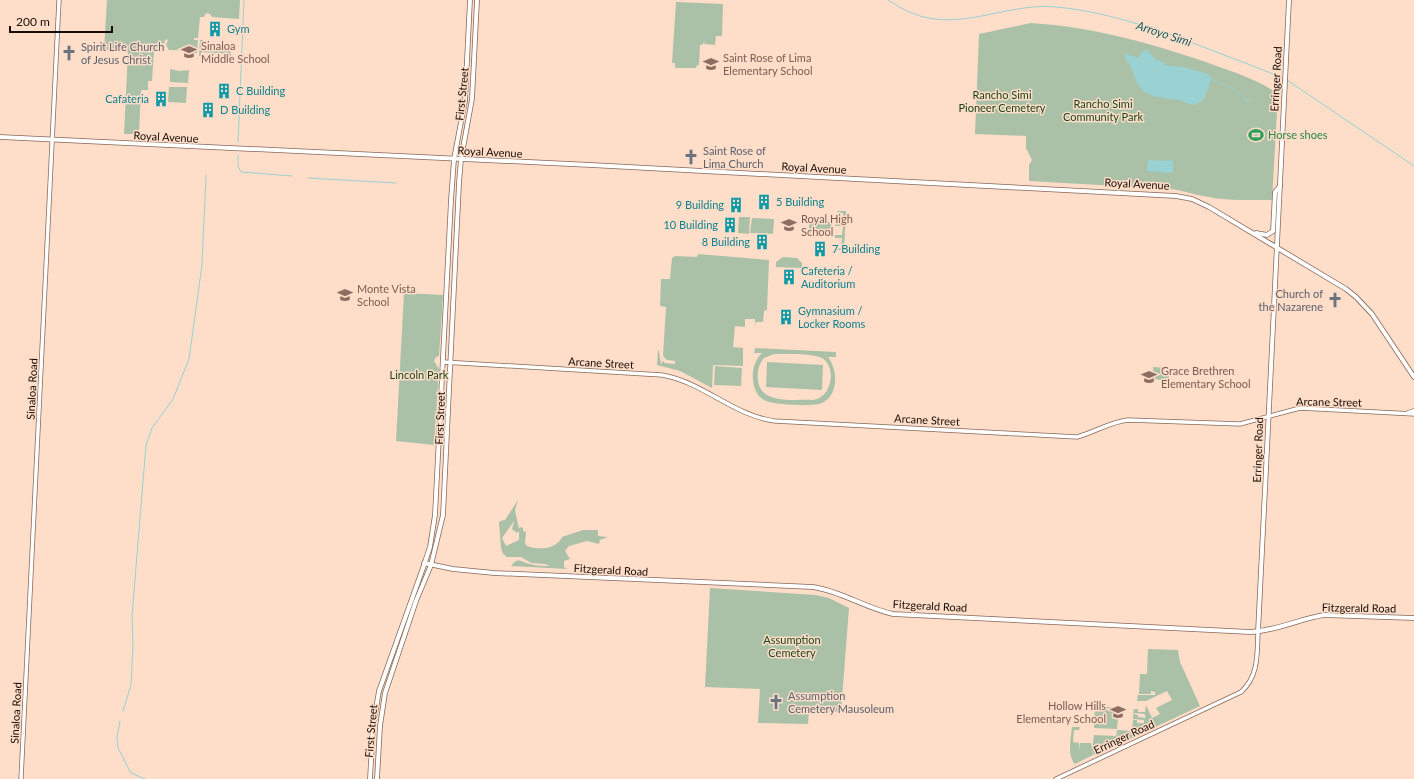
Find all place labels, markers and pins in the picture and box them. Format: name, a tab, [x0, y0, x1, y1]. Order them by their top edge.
building icon: Gym	[206, 20, 224, 38]
place label: Gym	[227, 22, 250, 35]
place label: Sinaloa Middle School	[201, 39, 270, 65]
place label: Spirit Life Church of Jesus Christ	[81, 40, 164, 66]
school or university icon: Sinaloa Middle School	[180, 43, 198, 61]
church icon: Spirit Life Church of Jesus Christ	[60, 44, 78, 62]
place label: Saint Rose of Lima Elementary School	[723, 51, 813, 77]
school or university icon: Saint Rose of Lima Elementary School	[702, 55, 720, 73]
building icon: C Building	[215, 82, 233, 100]
place label: C Building	[236, 84, 285, 97]
building icon: Cafateria	[152, 90, 170, 108]
place label: Cafateria	[105, 92, 149, 105]
building icon: D Building	[199, 101, 217, 119]
place label: D Building	[220, 103, 270, 116]
sports icon: Horse shoes	[1247, 126, 1265, 144]
place label: Horse shoes	[1268, 128, 1328, 141]
place label: Saint Rose of Lima Church	[703, 144, 766, 170]
church icon: Saint Rose of Lima Church	[682, 148, 700, 166]
building icon: 5 Building	[755, 193, 773, 211]
place label: 5 Building	[776, 195, 824, 208]
building icon: 9 Building	[727, 196, 745, 214]
place label: 9 Building	[676, 198, 724, 211]
place label: Royal High School	[801, 212, 853, 238]
building icon: 10 Building	[721, 216, 739, 234]
school or university icon: Royal High School	[780, 216, 798, 234]
place label: 10 Building	[663, 218, 718, 231]
building icon: 8 Building	[753, 233, 771, 251]
place label: 8 Building	[702, 235, 750, 248]
building icon: 7 Building	[811, 240, 829, 258]
place label: 7 Building	[832, 242, 880, 255]
place label: Cafeteria / Auditorium	[801, 264, 855, 290]
building icon: Cafeteria / Auditorium	[780, 268, 798, 286]
place label: Monte Vista School	[357, 282, 416, 308]
school or university icon: Monte Vista School	[336, 286, 354, 304]
place label: Church of the Nazarene	[1259, 287, 1323, 313]
church icon: Church of the Nazarene	[1326, 291, 1344, 309]
place label: Gymnasium / Locker Rooms	[798, 304, 865, 330]
building icon: Gymnasium / Locker Rooms	[777, 308, 795, 326]
place label: Grace Brethren Elementary School	[1161, 364, 1251, 390]
school or university icon: Grace Brethren Elementary School	[1140, 368, 1158, 386]
place label: Assumption Cemetery Mausoleum	[788, 689, 894, 715]
church icon: Assumption Cemetery Mausoleum	[767, 693, 785, 711]
place label: Hollow Hills Elementary School	[1016, 699, 1106, 725]
school or university icon: Hollow Hills Elementary School	[1109, 703, 1127, 721]

